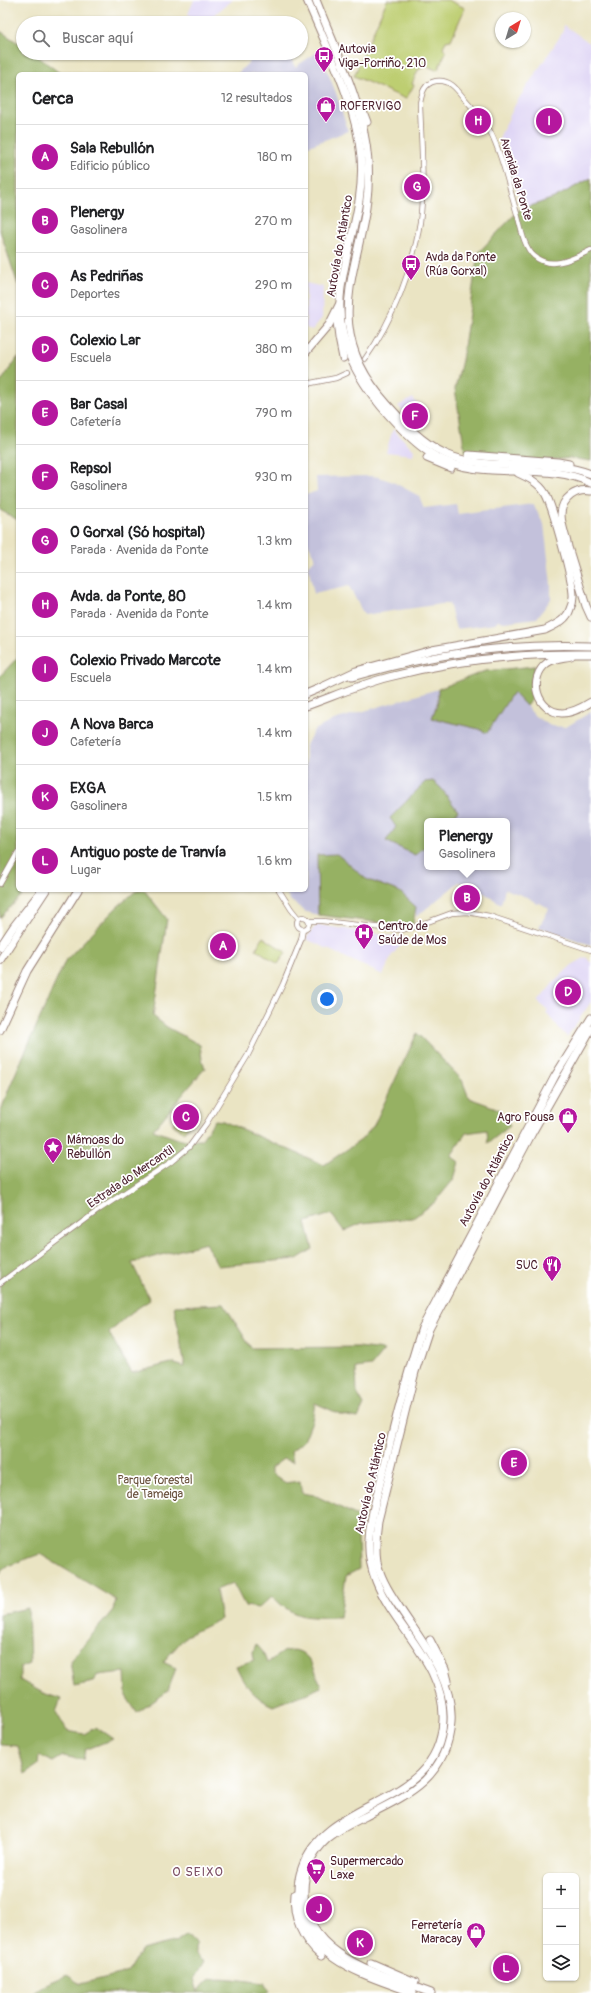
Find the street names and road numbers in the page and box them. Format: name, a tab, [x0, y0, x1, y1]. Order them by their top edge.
street label: Avenida da Ponte	[496, 136, 536, 222]
street label: Autovía do Atlántico	[324, 193, 356, 298]
street label: Autovía do Atlántico	[456, 1130, 518, 1229]
street label: Estrada do Mercantil	[85, 1142, 177, 1212]
street label: Autovía do Atlántico	[352, 1430, 390, 1535]

